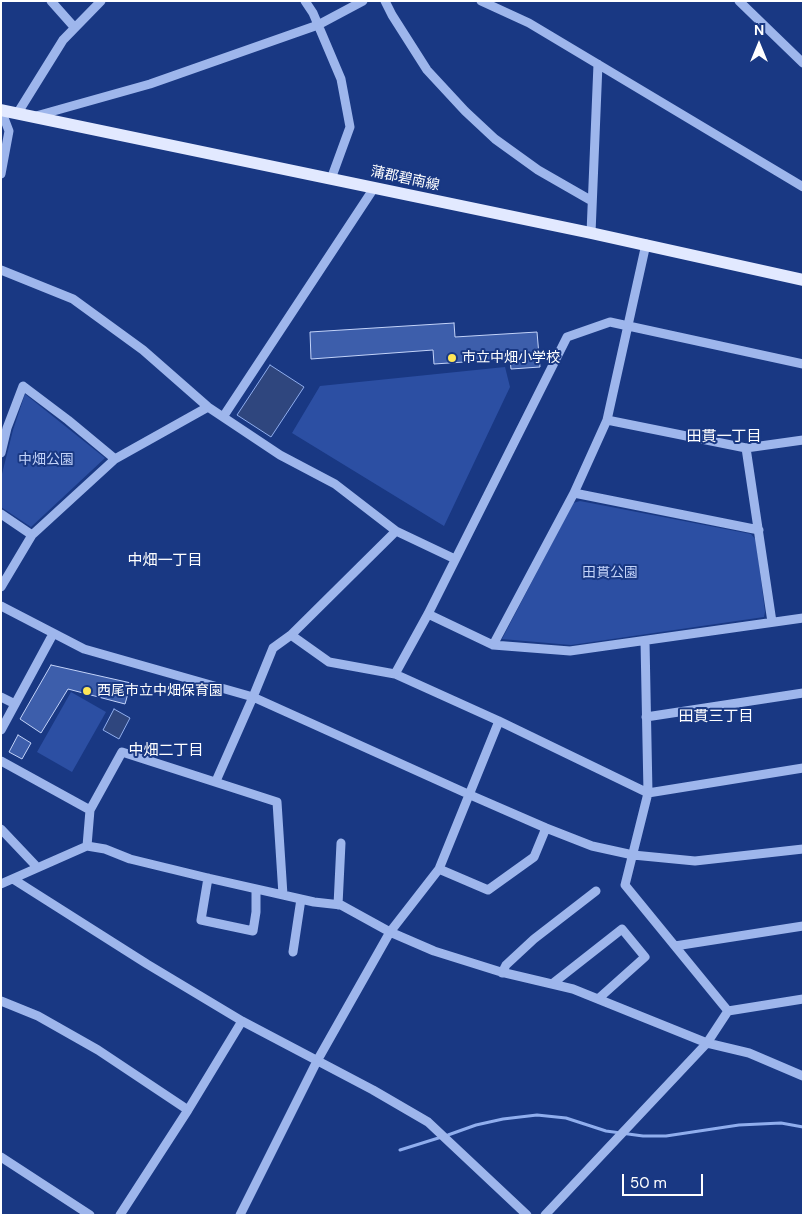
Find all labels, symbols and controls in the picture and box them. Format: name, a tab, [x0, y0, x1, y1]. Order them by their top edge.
north arrow	[734, 20, 784, 70]
text: N	[754, 21, 764, 39]
street label: 蒲郡碧南線	[369, 164, 441, 194]
place label: 市立中畑小学校	[462, 350, 560, 366]
marker: 市立中畑小学校	[446, 352, 458, 364]
district label: 田貫一丁目	[687, 428, 761, 446]
park label: 中畑公園	[18, 452, 74, 468]
district label: 中畑一丁目	[128, 552, 202, 570]
park label: 田貫公園	[582, 565, 638, 581]
place label: 西尾市立中畑保育園	[97, 683, 223, 699]
marker: 西尾市立中畑保育園	[81, 685, 93, 697]
district label: 田貫三丁目	[679, 708, 753, 726]
district label: 中畑二丁目	[129, 742, 203, 760]
scale bar	[624, 1164, 705, 1196]
text: 50 m	[630, 1173, 667, 1193]

